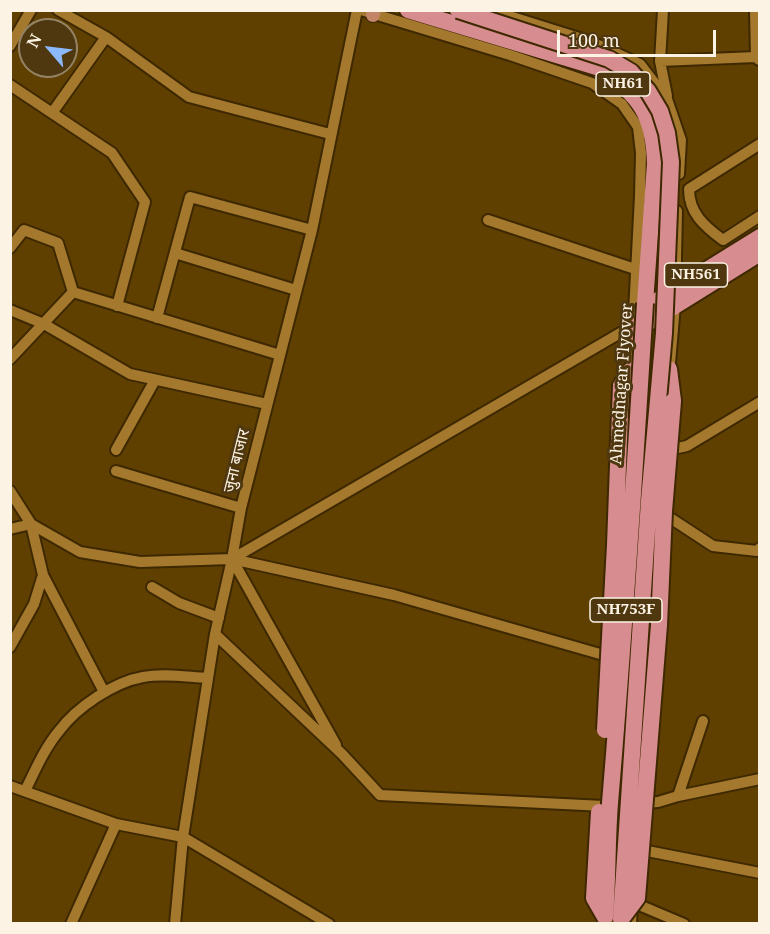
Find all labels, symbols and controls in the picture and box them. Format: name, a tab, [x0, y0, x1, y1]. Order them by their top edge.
north arrow	[18, 18, 78, 78]
scale bar	[560, 18, 719, 56]
text: 100 m	[568, 28, 620, 52]
text: N	[21, 30, 47, 51]
road number: NH61	[596, 72, 650, 96]
road number: NH561	[664, 263, 728, 287]
street label: Ahmednagar Flyover	[607, 303, 637, 465]
street label: जुना बाजार	[220, 427, 254, 495]
road number: NH753F	[590, 598, 662, 622]

